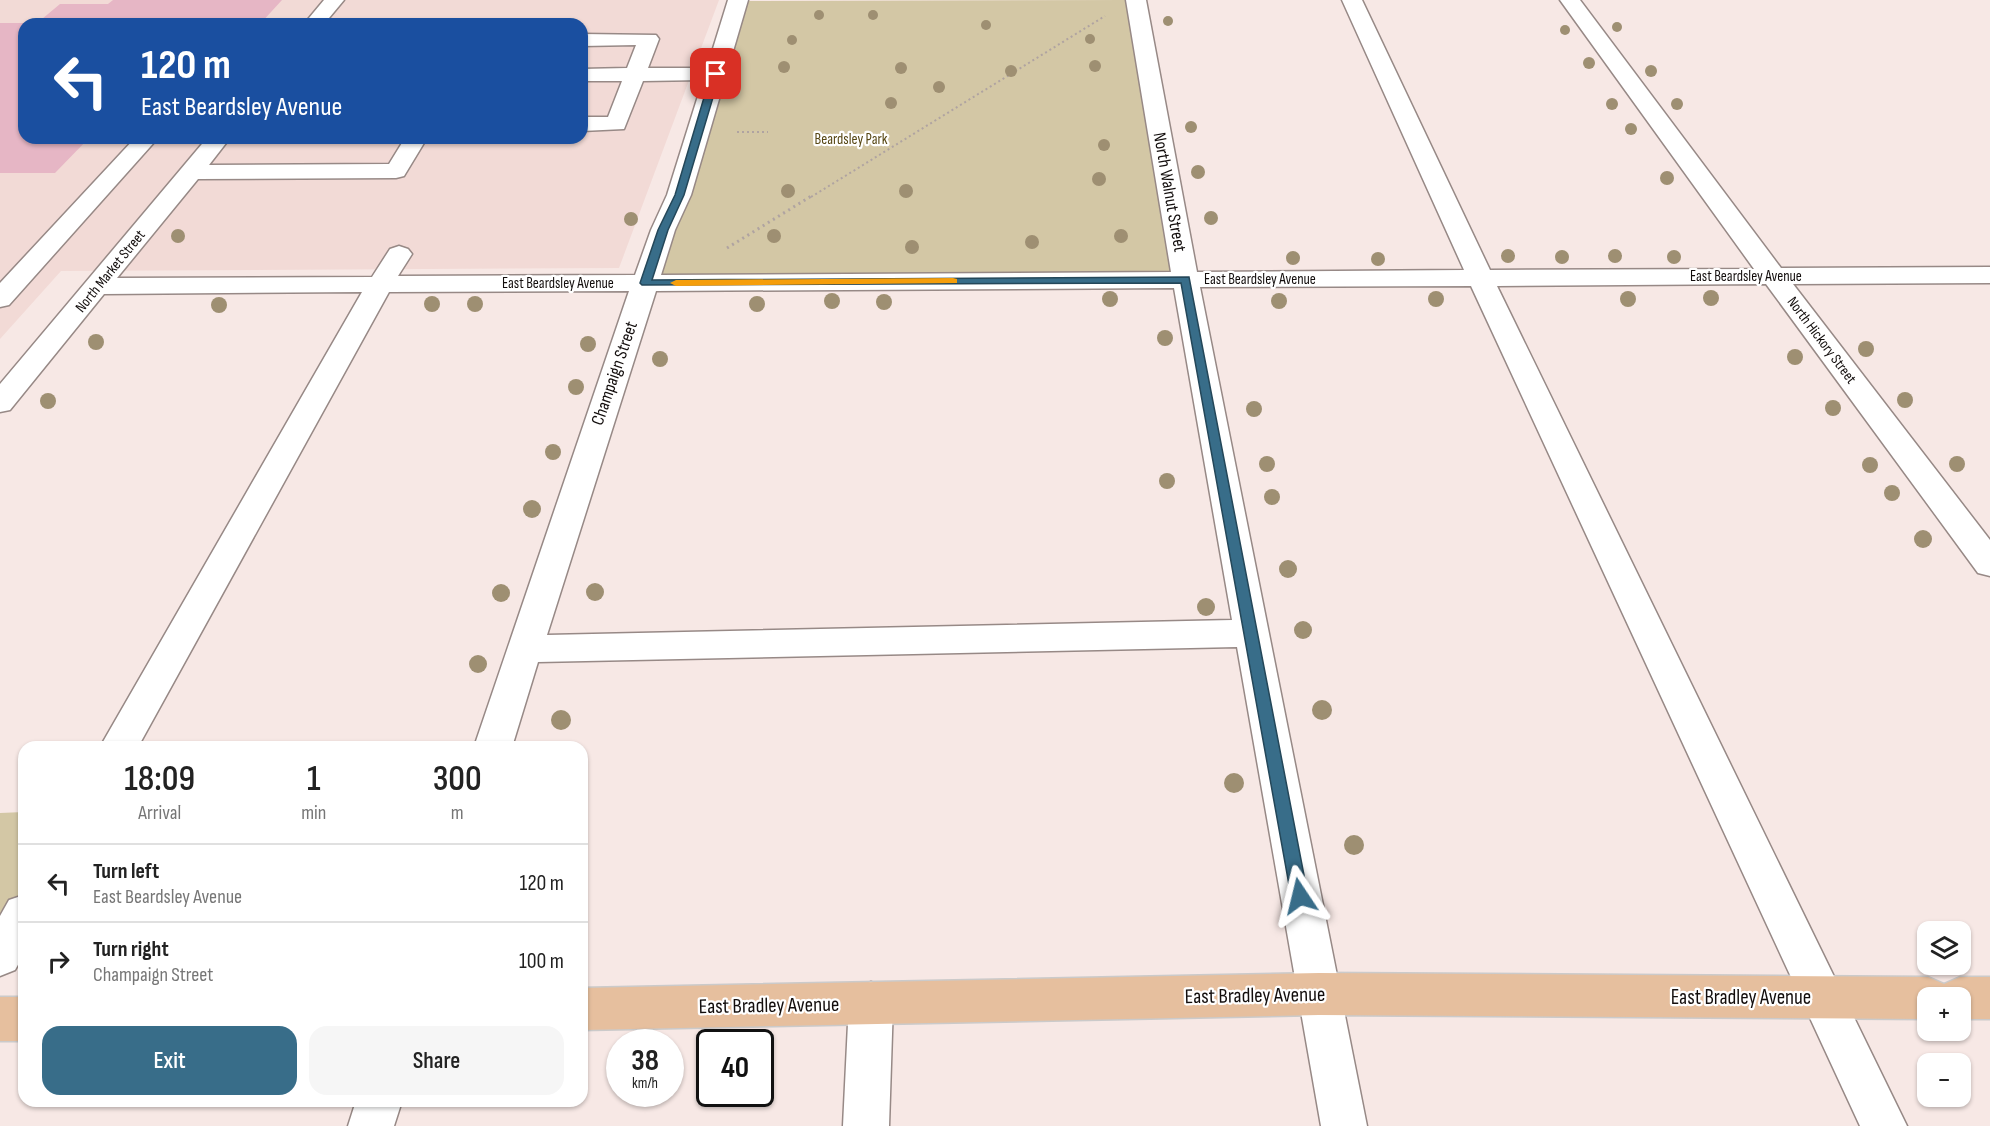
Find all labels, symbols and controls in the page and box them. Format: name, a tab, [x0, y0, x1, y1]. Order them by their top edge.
text: 120 m	[141, 40, 231, 91]
icon: left	[42, 42, 120, 120]
pin	[690, 48, 741, 99]
icon: arrive	[699, 57, 732, 90]
text: East Beardsley Avenue	[141, 91, 342, 123]
park label: Beardsley Park	[814, 130, 888, 149]
street label: North Walnut Street	[1149, 131, 1190, 254]
street label: North Market Street	[71, 226, 150, 316]
street label: East Beardsley Avenue	[1690, 267, 1802, 286]
street label: East Beardsley Avenue	[1204, 270, 1316, 289]
street label: East Beardsley Avenue	[502, 274, 614, 293]
street label: North Hickory Street	[1783, 293, 1861, 388]
street label: Champaign Street	[587, 318, 642, 428]
text: 18:09	[124, 758, 195, 801]
text: 1	[307, 758, 321, 801]
text: 300	[433, 758, 482, 801]
text: Arrival	[138, 801, 181, 825]
text: min	[301, 801, 326, 825]
text: m	[451, 801, 464, 825]
text: Turn left	[93, 858, 159, 885]
position arrow	[1268, 864, 1332, 928]
icon: left	[42, 867, 75, 900]
text: 120 m	[520, 870, 564, 897]
text: East Beardsley Avenue	[93, 885, 242, 909]
map controls	[1917, 921, 1971, 1107]
button: layers	[1917, 921, 1971, 975]
text: Turn right	[93, 936, 169, 963]
icon: right	[42, 945, 75, 978]
text: 100 m	[519, 948, 564, 975]
text: Champaign Street	[93, 963, 213, 987]
street label: East Bradley Avenue	[1185, 982, 1326, 1009]
street label: East Bradley Avenue	[1671, 985, 1811, 1010]
button: +	[1917, 987, 1971, 1041]
street label: East Bradley Avenue	[699, 992, 840, 1019]
button: Exit	[42, 1026, 297, 1095]
button: Share	[309, 1026, 564, 1095]
speed limit sign: 40	[696, 1029, 774, 1107]
text: 38	[631, 1043, 659, 1079]
button: −	[1917, 1053, 1971, 1107]
text: km/h	[632, 1074, 658, 1093]

